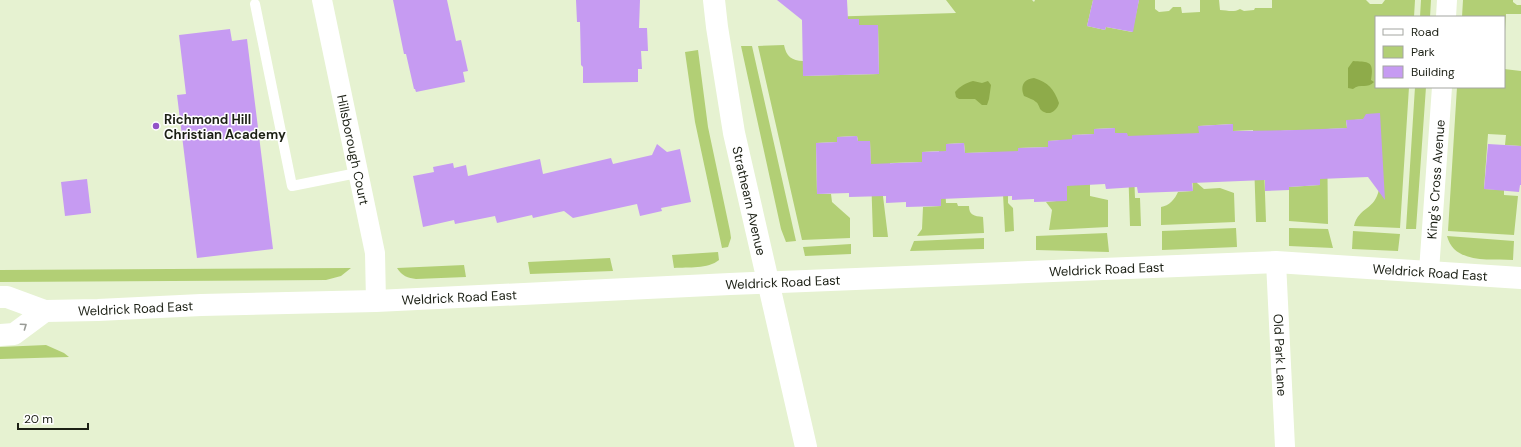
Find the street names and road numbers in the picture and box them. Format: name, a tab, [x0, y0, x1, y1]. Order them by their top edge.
street label: Hillsborough Court	[333, 93, 373, 207]
street label: King's Cross Avenue	[1423, 119, 1449, 240]
street label: Strathearn Avenue	[728, 145, 770, 257]
street label: Weldrick Road East	[1049, 259, 1165, 280]
street label: Weldrick Road East	[1372, 260, 1488, 285]
street label: Weldrick Road East	[725, 272, 841, 293]
street label: Weldrick Road East	[401, 286, 517, 309]
street label: Weldrick Road East	[78, 297, 193, 319]
street label: Old Park Lane	[1270, 313, 1291, 397]

